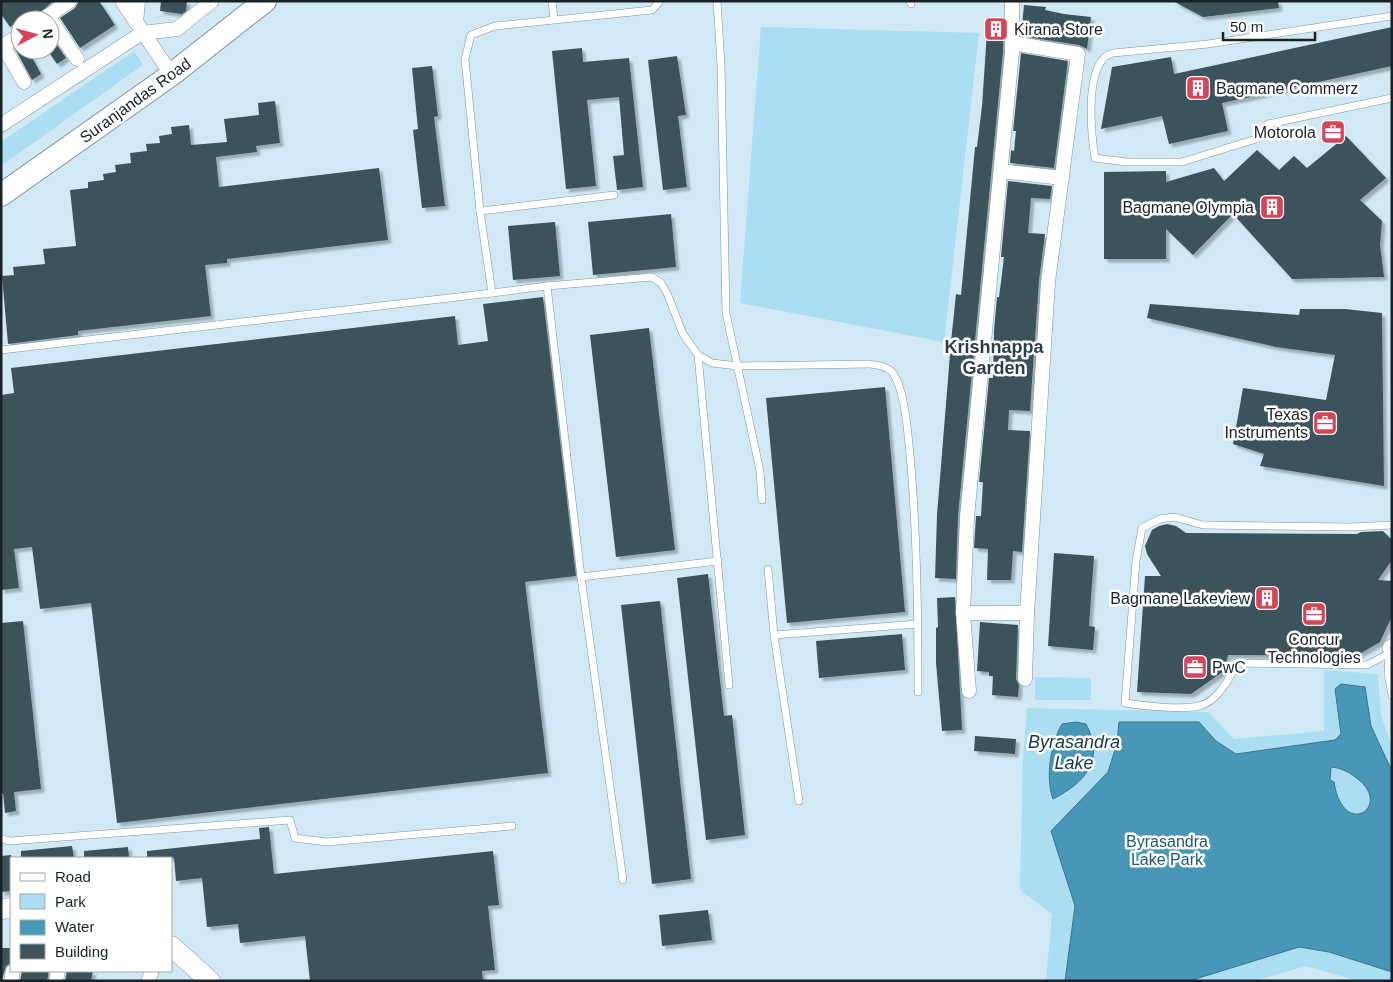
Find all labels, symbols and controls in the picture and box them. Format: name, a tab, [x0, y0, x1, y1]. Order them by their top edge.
north arrow	[10, 10, 60, 60]
scale bar	[1223, 10, 1316, 42]
building icon: Kirana Store	[983, 16, 1009, 42]
text: 50 m	[1230, 18, 1263, 35]
place label: Kirana Store	[1014, 21, 1103, 38]
text: N	[39, 28, 56, 40]
street label: Suranjandas Road	[77, 55, 194, 146]
building icon: Bagmane Commerz	[1185, 75, 1211, 101]
place label: Bagmane Commerz	[1216, 80, 1358, 97]
office icon: Motorola	[1320, 119, 1346, 145]
place label: Motorola	[1254, 124, 1316, 141]
building icon: Bagmane Olympia	[1259, 194, 1285, 220]
place label: Bagmane Olympia	[1122, 199, 1254, 216]
district label: Krishnappa Garden	[944, 337, 1044, 378]
place label: Texas Instruments	[1224, 406, 1308, 441]
office icon: Texas Instruments	[1312, 410, 1338, 436]
building icon: Bagmane Lakeview	[1254, 585, 1280, 611]
place label: Bagmane Lakeview	[1110, 590, 1250, 607]
office icon: Concur Technologies	[1301, 601, 1327, 627]
place label: Concur Technologies	[1267, 631, 1361, 666]
office icon: PwC	[1182, 654, 1208, 680]
place label: PwC	[1212, 659, 1246, 676]
water label: Byrasandra Lake	[1028, 732, 1120, 773]
park label: Byrasandra Lake Park	[1126, 833, 1208, 868]
legend	[10, 857, 172, 972]
text: Road	[55, 868, 91, 885]
text: Park	[55, 893, 86, 910]
text: Water	[55, 918, 94, 935]
text: Building	[55, 943, 108, 960]

